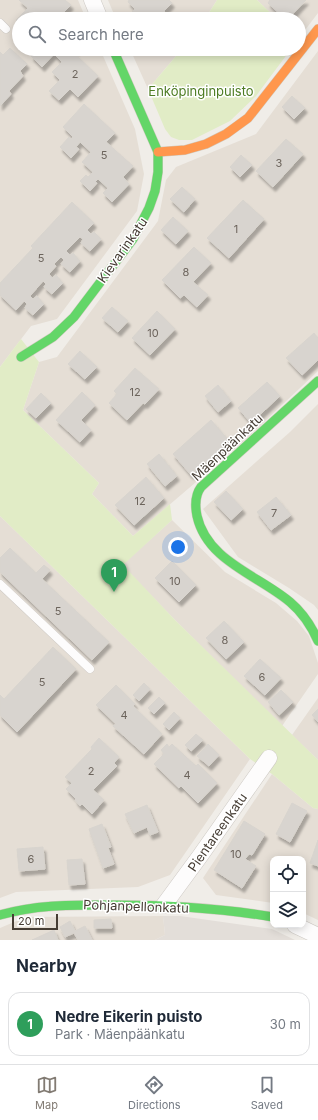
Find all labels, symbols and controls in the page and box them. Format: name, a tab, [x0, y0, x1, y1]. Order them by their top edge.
search box	[12, 12, 306, 56]
icon: search	[26, 23, 48, 45]
text: Search here	[58, 25, 144, 44]
house number: 2	[72, 67, 78, 81]
park label: Enköpinginpuisto	[148, 83, 254, 99]
house number: 5	[101, 148, 108, 162]
house number: 3	[276, 156, 283, 170]
street label: Kievarinkatu	[94, 214, 150, 286]
house number: 1	[234, 222, 238, 236]
house number: 5	[38, 251, 45, 265]
house number: 8	[183, 265, 190, 279]
house number: 10	[147, 326, 159, 340]
house number: 12	[129, 385, 141, 399]
street label: Mäenpäänkatu	[188, 410, 266, 484]
house number: 12	[134, 494, 146, 508]
house number: 7	[271, 506, 277, 520]
your location	[168, 537, 188, 557]
pin: 1	[101, 559, 127, 592]
house number: 10	[169, 574, 181, 588]
house number: 5	[55, 604, 62, 618]
house number: 8	[222, 633, 229, 647]
house number: 6	[259, 670, 266, 684]
house number: 5	[39, 675, 46, 689]
house number: 4	[120, 708, 128, 722]
house number: 2	[88, 764, 94, 778]
house number: 4	[183, 768, 191, 782]
street label: Pientareenkatu	[184, 790, 250, 874]
house number: 10	[230, 847, 242, 861]
house number: 6	[28, 852, 35, 866]
map controls	[270, 856, 306, 928]
button: locate	[270, 856, 306, 892]
button: layers	[270, 892, 306, 928]
street label: Pohjanpellonkatu	[83, 896, 189, 916]
scale bar	[12, 912, 58, 931]
text: 20 m	[18, 914, 44, 928]
text: Nearby	[16, 956, 77, 976]
text: Nedre Eikerin puisto	[55, 1007, 203, 1026]
text: 1	[27, 1016, 33, 1032]
text: 30 m	[270, 1016, 301, 1032]
text: Park · Mäenpäänkatu	[55, 1026, 185, 1042]
tab: Map	[35, 1074, 58, 1112]
tab: Directions	[128, 1074, 181, 1112]
tab: Saved	[251, 1074, 283, 1112]

